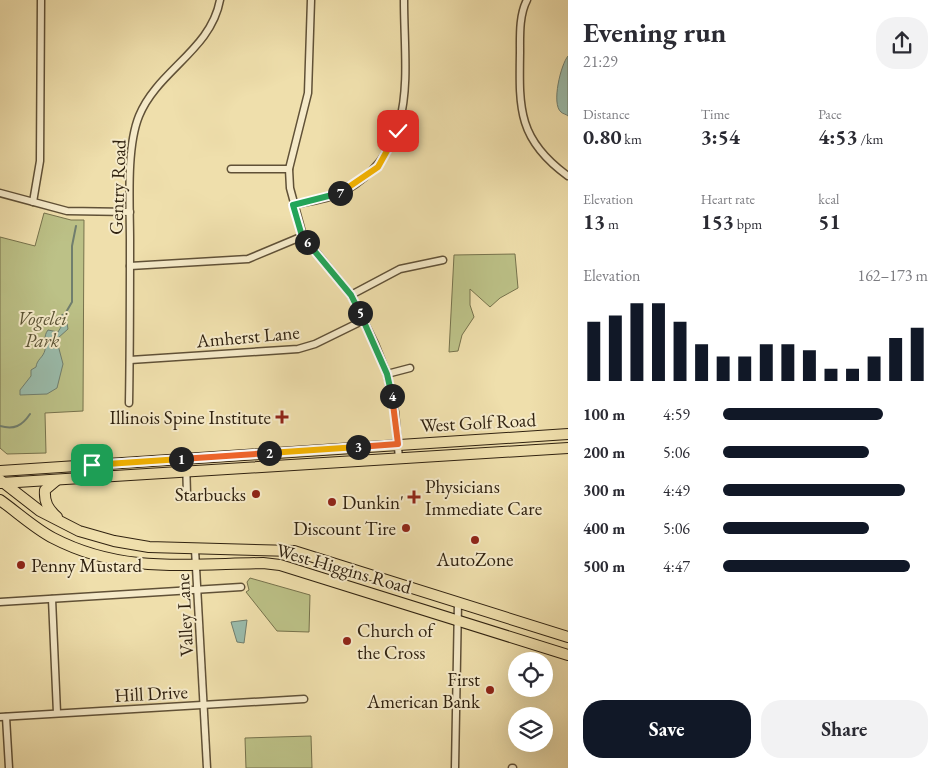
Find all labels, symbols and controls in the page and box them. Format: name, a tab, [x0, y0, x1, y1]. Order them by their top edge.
text: Evening run	[583, 14, 726, 50]
button: share	[876, 17, 928, 69]
text: 21:29	[583, 51, 618, 72]
text: Distance	[583, 105, 630, 123]
text: Time	[701, 105, 730, 123]
text: Pace	[818, 105, 842, 123]
pin	[377, 110, 419, 152]
icon: check	[384, 117, 412, 145]
text: 0.80	[583, 123, 622, 150]
text: 3:54	[701, 123, 740, 150]
text: 4:53	[818, 123, 858, 150]
text: km	[622, 130, 642, 148]
text: /km	[858, 130, 883, 148]
street label: Gentry Road	[103, 138, 132, 235]
pin: 7	[328, 180, 352, 206]
text: 7	[337, 184, 344, 202]
text: Elevation	[583, 190, 633, 208]
text: Heart rate	[701, 190, 755, 208]
text: kcal	[818, 190, 839, 208]
text: 13	[583, 208, 605, 235]
text: 153	[701, 208, 734, 235]
text: 51	[818, 208, 841, 235]
text: m	[605, 215, 619, 233]
text: bpm	[734, 215, 762, 233]
pin: 6	[294, 230, 320, 254]
text: 6	[304, 233, 311, 251]
text: Elevation	[583, 265, 641, 286]
text: 162–173 m	[857, 265, 928, 286]
pin: 5	[348, 300, 372, 326]
text: 5	[357, 304, 364, 322]
park label: Vogelei Park	[17, 306, 68, 353]
street label: Amherst Lane	[194, 320, 301, 354]
pin: 4	[380, 384, 404, 408]
text: 4	[389, 387, 396, 405]
text: 100 m	[583, 404, 625, 425]
text: 4:59	[663, 404, 690, 425]
place label: Illinois Spine Institute	[110, 405, 271, 430]
street label: West Golf Road	[419, 407, 537, 438]
marker: Illinois Spine Institute	[275, 410, 289, 424]
pin: 3	[346, 434, 370, 460]
text: 3	[355, 438, 362, 456]
pin: 2	[256, 440, 282, 466]
text: 200 m	[583, 442, 625, 463]
text: 5:06	[663, 442, 690, 463]
pin	[71, 444, 113, 486]
text: 2	[266, 444, 273, 462]
pin: 1	[168, 446, 194, 472]
text: 1	[178, 450, 185, 468]
icon: arrive	[78, 451, 106, 479]
place label: Physicians Immediate Care	[425, 474, 542, 521]
text: 300 m	[583, 480, 625, 501]
text: 4:49	[663, 480, 690, 501]
place label: Starbucks	[175, 482, 246, 507]
marker: Starbucks	[250, 488, 262, 500]
place label: Dunkin'	[342, 490, 404, 515]
marker: Physicians Immediate Care	[407, 490, 421, 504]
marker: Dunkin'	[326, 496, 338, 508]
place label: Discount Tire	[293, 516, 396, 541]
text: 400 m	[583, 518, 625, 539]
text: 5:06	[663, 518, 690, 539]
marker: Discount Tire	[400, 522, 412, 534]
marker: AutoZone	[469, 534, 481, 546]
street label: West Higgins Road	[273, 537, 415, 600]
place label: AutoZone	[436, 547, 513, 572]
place label: Penny Mustard	[31, 553, 143, 578]
text: 500 m	[583, 556, 625, 577]
text: 4:47	[663, 556, 690, 577]
marker: Penny Mustard	[15, 559, 27, 571]
street label: Valley Lane	[170, 573, 199, 657]
place label: Church of the Cross	[357, 618, 435, 665]
marker: Church of the Cross	[341, 635, 353, 647]
map controls	[508, 652, 553, 752]
button: locate	[508, 652, 553, 697]
place label: First American Bank	[366, 667, 481, 714]
street label: Hill Drive	[114, 679, 188, 708]
marker: First American Bank	[484, 684, 496, 696]
button: Save	[583, 700, 751, 758]
button: Share	[761, 700, 928, 758]
button: layers	[508, 707, 553, 752]

